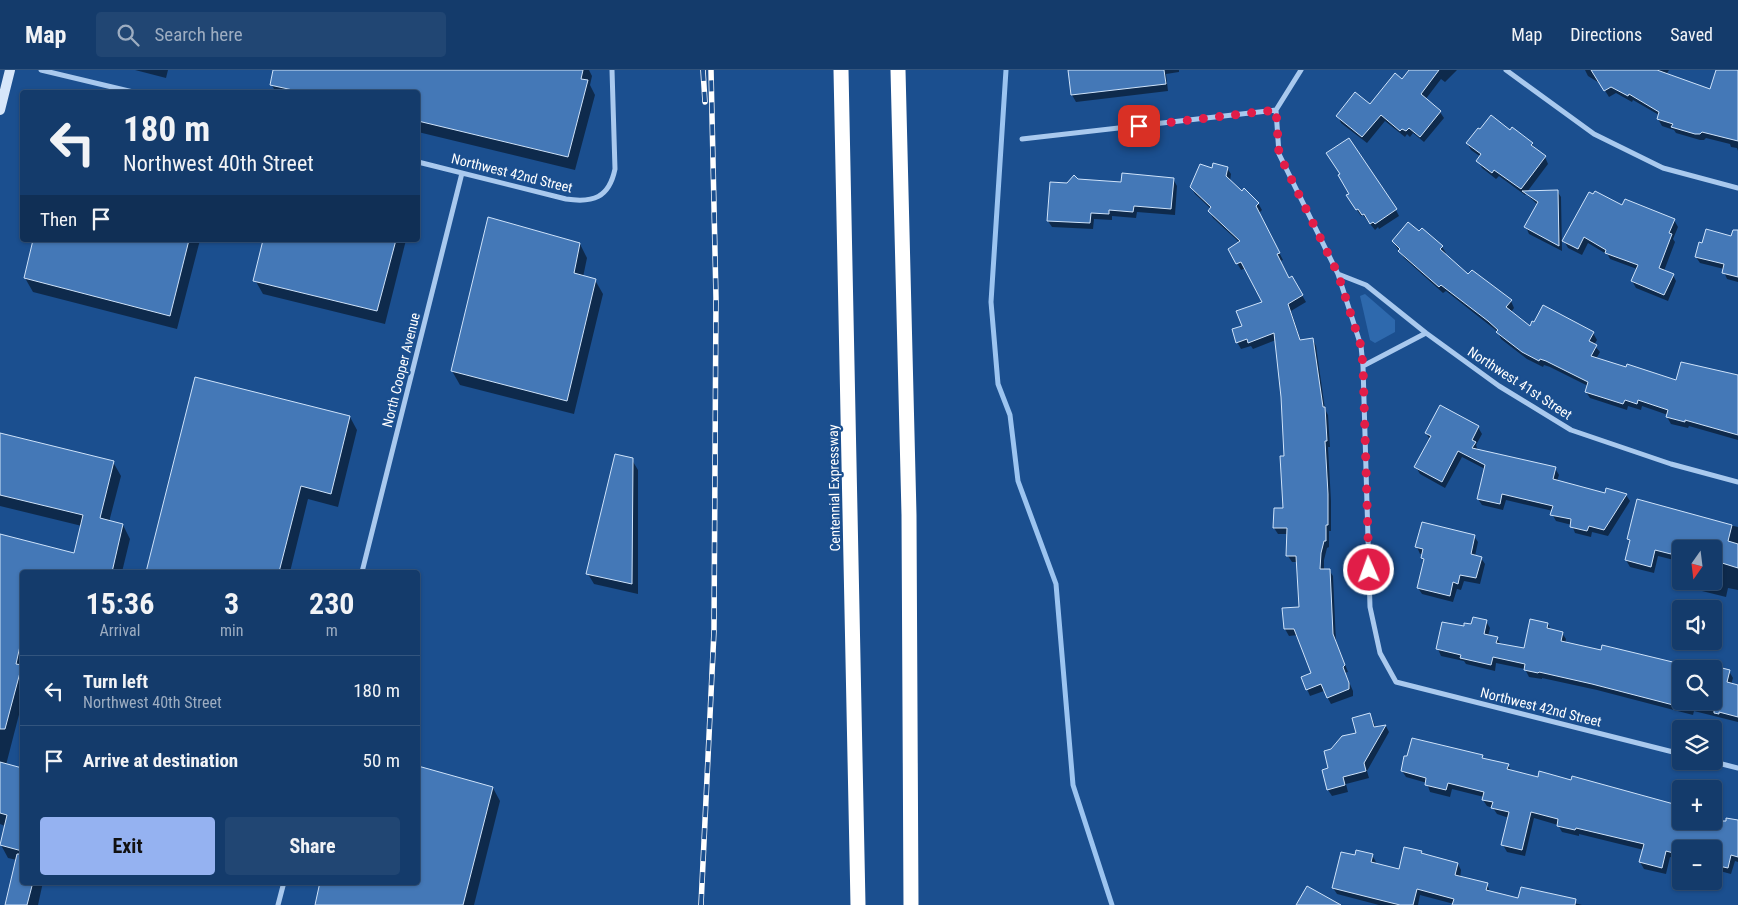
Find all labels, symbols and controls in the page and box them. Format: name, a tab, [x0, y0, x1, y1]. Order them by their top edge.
search box	[96, 12, 446, 57]
text: Map	[25, 21, 66, 49]
icon: search	[114, 21, 142, 49]
text: Search here	[154, 23, 243, 46]
text: Map	[1511, 24, 1542, 45]
text: Directions	[1570, 24, 1642, 45]
text: Saved	[1670, 24, 1713, 45]
pin	[1118, 105, 1160, 147]
text: 180 m	[123, 109, 210, 150]
icon: left	[40, 110, 105, 175]
icon: arrive	[1125, 112, 1153, 140]
street label: Northwest 42nd Street	[450, 150, 574, 196]
text: Northwest 40th Street	[123, 151, 314, 176]
icon: arrive	[87, 205, 115, 233]
text: Then	[40, 208, 77, 231]
street label: North Cooper Avenue	[379, 311, 423, 429]
street label: Northwest 41st Street	[1465, 343, 1575, 423]
street label: Centennial Expressway	[825, 424, 843, 552]
north arrow	[1672, 540, 1722, 590]
map controls	[1672, 540, 1722, 890]
position arrow	[1342, 543, 1394, 595]
text: 15:36	[86, 586, 154, 621]
text: 3	[224, 586, 239, 621]
text: 230	[309, 586, 354, 621]
button: sound	[1672, 600, 1722, 650]
text: Arrival	[100, 621, 140, 640]
text: min	[220, 621, 243, 640]
text: m	[326, 621, 338, 640]
button: search	[1672, 660, 1722, 710]
text: Turn left	[83, 670, 148, 693]
icon: left	[40, 677, 68, 705]
text: 180 m	[353, 679, 400, 702]
street label: Northwest 42nd Street	[1479, 684, 1603, 730]
text: Northwest 40th Street	[83, 693, 222, 712]
button: layers	[1672, 720, 1722, 770]
icon: arrive	[40, 747, 68, 775]
text: Arrive at destination	[83, 749, 238, 772]
text: 50 m	[363, 749, 400, 772]
button: +	[1672, 780, 1722, 830]
button: Exit	[40, 817, 215, 875]
button: Share	[225, 817, 400, 875]
button: −	[1672, 840, 1722, 890]

